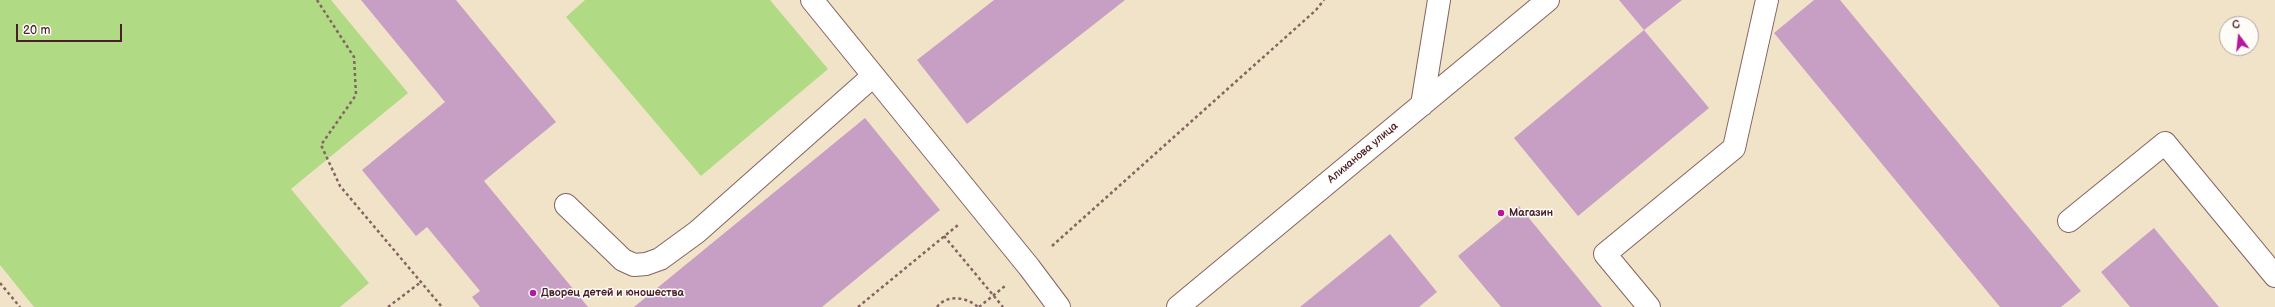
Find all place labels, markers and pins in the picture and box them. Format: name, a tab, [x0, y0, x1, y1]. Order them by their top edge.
place label: Магазин	[1509, 206, 1553, 220]
marker: Магазин	[1496, 208, 1506, 218]
place label: Дворец детей и юношества	[541, 286, 684, 300]
marker: Дворец детей и юношества	[528, 288, 538, 298]

